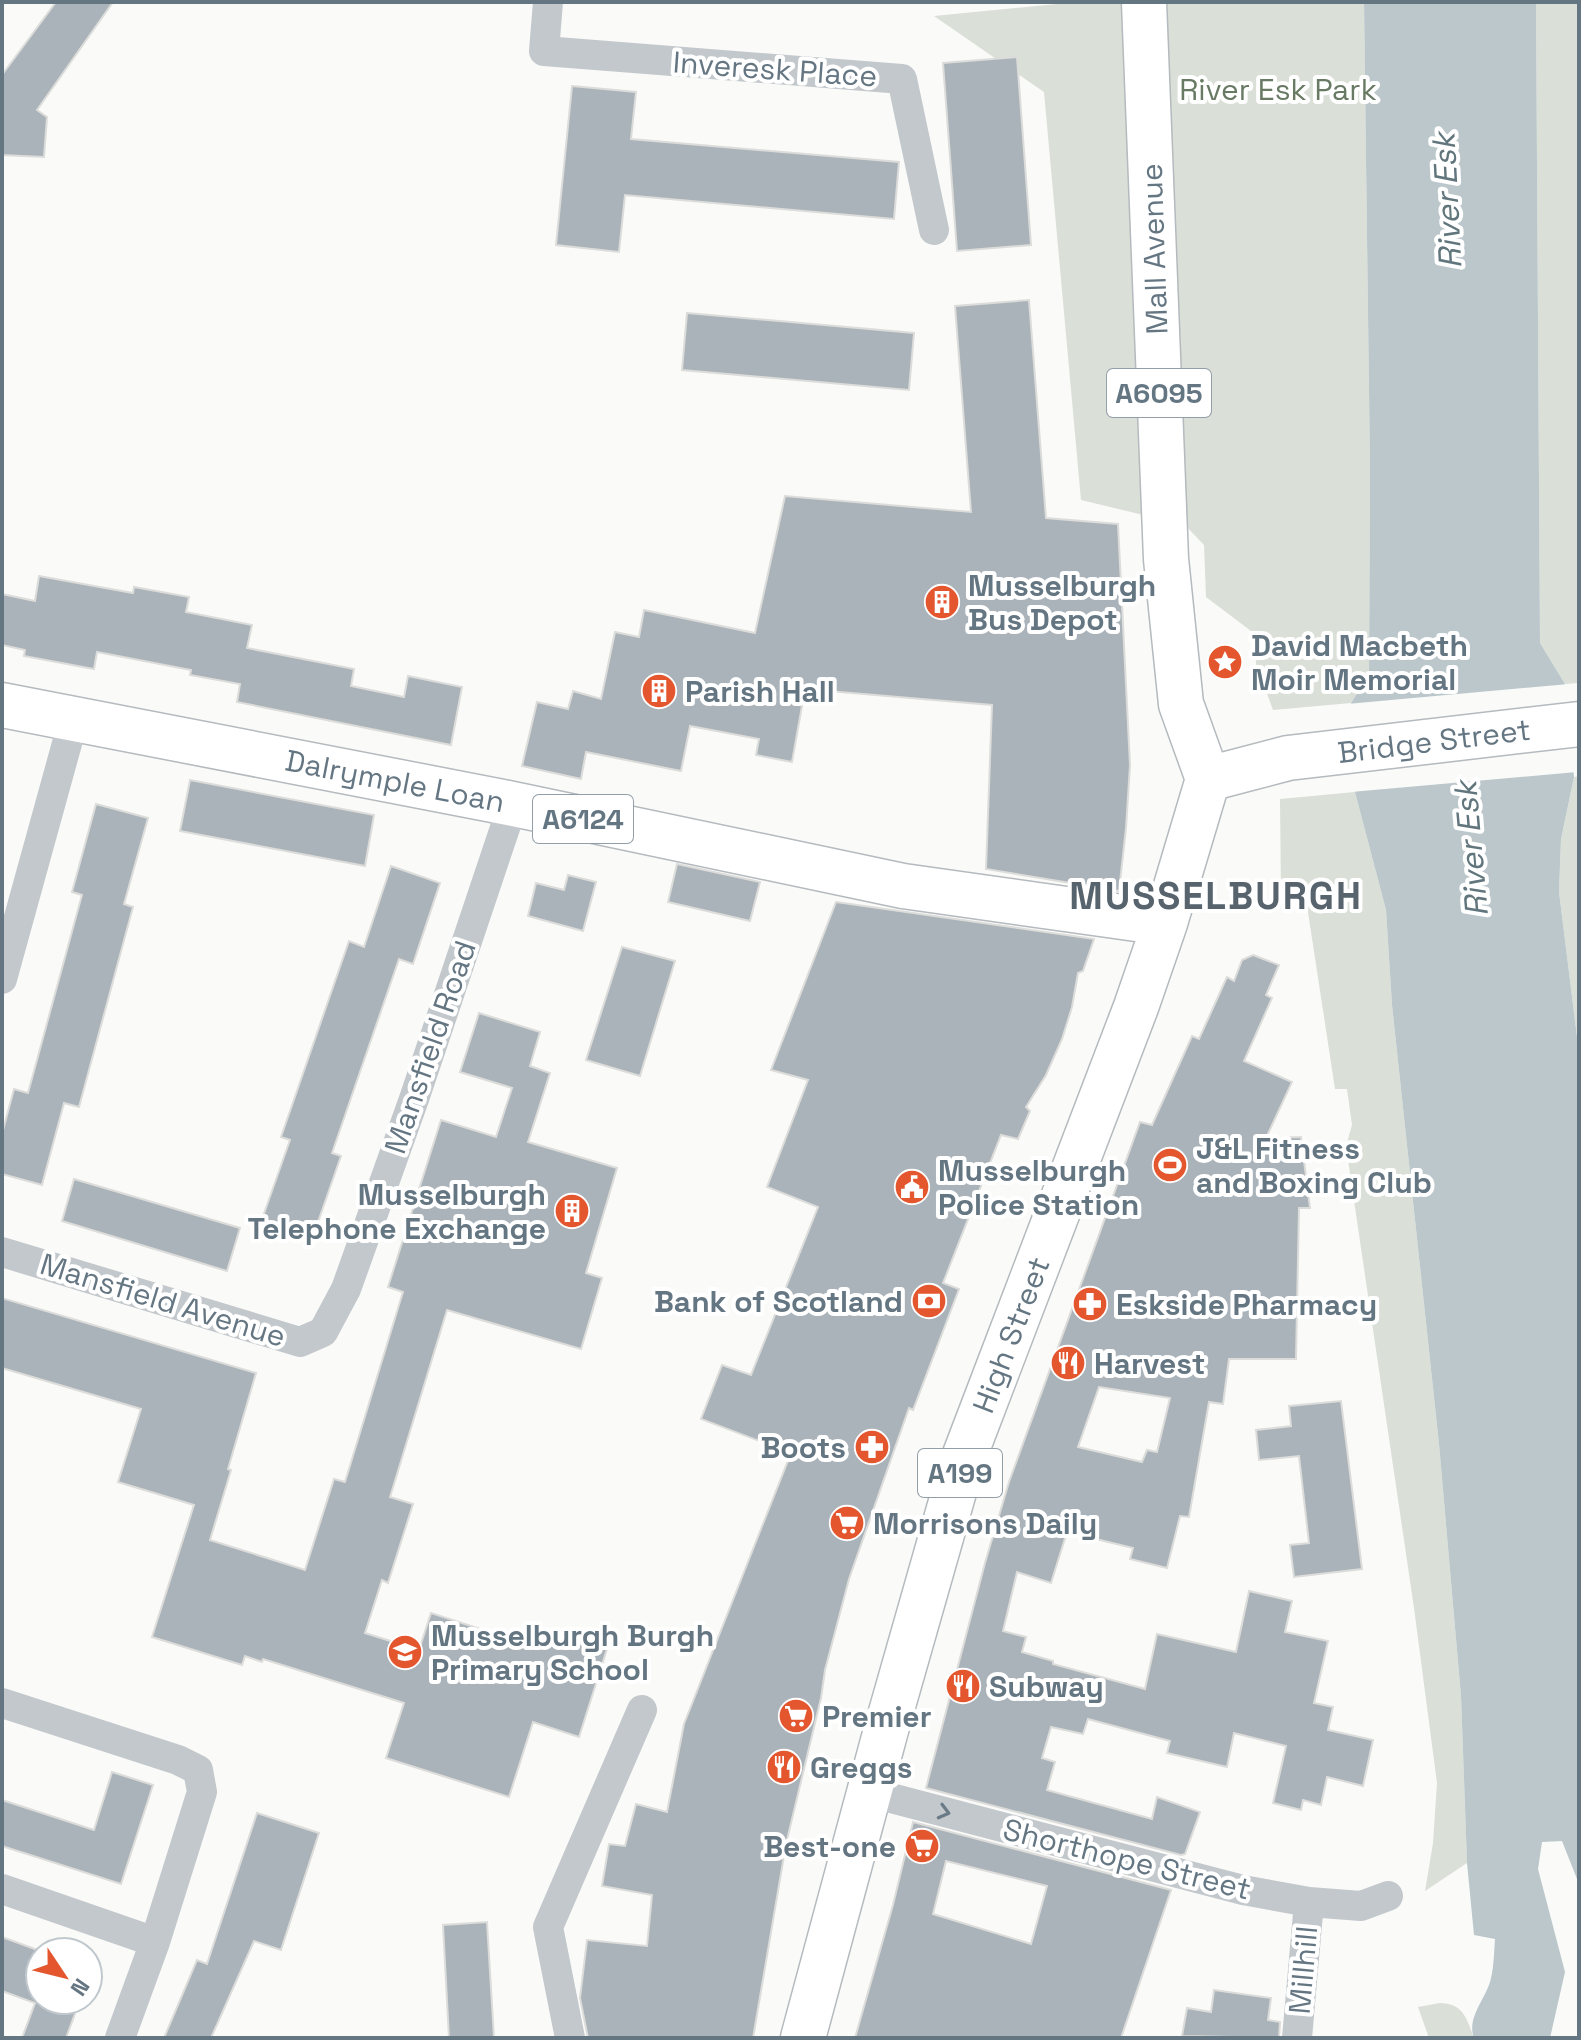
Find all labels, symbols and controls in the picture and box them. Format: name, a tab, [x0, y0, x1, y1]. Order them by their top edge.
street label: Inveresk Place	[672, 42, 878, 96]
park label: River Esk Park	[1179, 70, 1377, 109]
water label: River Esk	[1423, 128, 1471, 270]
street label: Mall Avenue	[1132, 163, 1176, 335]
road number: A6095	[1107, 369, 1211, 417]
place label: Musselburgh Bus Depot	[968, 566, 1156, 639]
building icon: Musselburgh Bus Depot	[923, 583, 961, 621]
place label: David Macbeth Moir Memorial	[1251, 626, 1468, 699]
place icon: David Macbeth Moir Memorial	[1206, 643, 1244, 681]
building icon: Parish Hall	[640, 672, 678, 710]
place label: Parish Hall	[685, 672, 835, 711]
street label: Bridge Street	[1335, 710, 1533, 772]
street label: Dalrymple Loan	[282, 741, 508, 821]
water label: River Esk	[1445, 776, 1497, 918]
road number: A6124	[533, 795, 633, 843]
district label: MUSSELBURGH	[1069, 872, 1363, 920]
street label: Mansfield Road	[375, 935, 485, 1159]
place label: J&L Fitness and Boxing Club	[1196, 1129, 1432, 1202]
sports icon: J&L Fitness and Boxing Club	[1151, 1146, 1189, 1184]
place label: Musselburgh Police Station	[938, 1151, 1139, 1224]
public building icon: Musselburgh Police Station	[893, 1168, 931, 1206]
place label: Musselburgh Telephone Exchange	[247, 1175, 546, 1248]
building icon: Musselburgh Telephone Exchange	[553, 1192, 591, 1230]
street label: Mansfield Avenue	[36, 1244, 290, 1356]
street label: High Street	[963, 1251, 1059, 1419]
place label: Bank of Scotland	[654, 1282, 903, 1321]
bank icon: Bank of Scotland	[910, 1282, 948, 1320]
pharmacy icon: Eskside Pharmacy	[1071, 1285, 1109, 1323]
place label: Eskside Pharmacy	[1116, 1285, 1377, 1324]
restaurant icon: Harvest	[1049, 1344, 1087, 1382]
place label: Harvest	[1094, 1344, 1205, 1383]
place label: Boots	[760, 1428, 846, 1467]
pharmacy icon: Boots	[853, 1428, 891, 1466]
road number: A199	[918, 1449, 1002, 1497]
supermarket icon: Morrisons Daily	[828, 1504, 866, 1542]
place label: Morrisons Daily	[873, 1504, 1097, 1543]
place label: Musselburgh Burgh Primary School	[431, 1616, 714, 1689]
school or university icon: Musselburgh Burgh Primary School	[386, 1633, 424, 1671]
restaurant icon: Subway	[944, 1667, 982, 1705]
place label: Subway	[989, 1667, 1104, 1706]
supermarket icon: Premier	[777, 1697, 815, 1735]
place label: Premier	[822, 1697, 932, 1736]
restaurant icon: Greggs	[765, 1748, 803, 1786]
place label: Greggs	[810, 1748, 913, 1787]
one-way arrow	[936, 1803, 950, 1820]
street label: Shorthope Street	[999, 1809, 1255, 1909]
place label: Best-one	[763, 1827, 896, 1866]
supermarket icon: Best-one	[903, 1827, 941, 1865]
street label: Millhill	[1280, 1924, 1326, 2016]
north arrow	[24, 1936, 104, 2016]
text: N	[65, 1973, 96, 2002]

